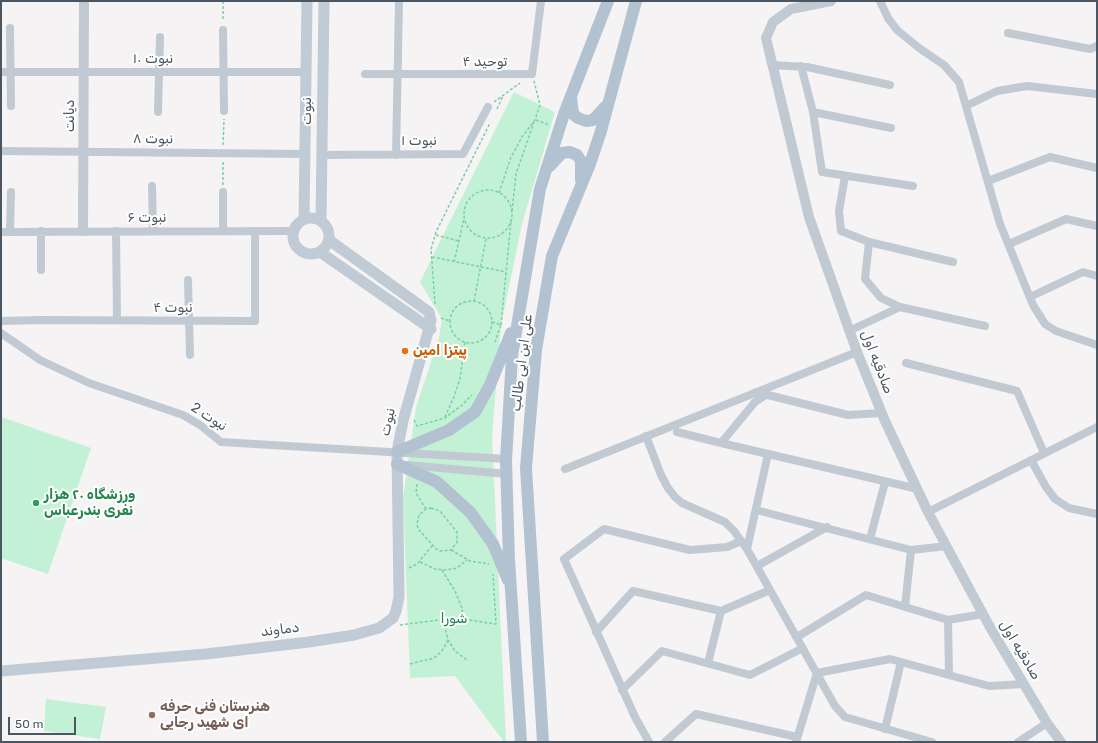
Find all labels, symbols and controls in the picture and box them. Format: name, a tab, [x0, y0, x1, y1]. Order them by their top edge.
street label: نبوت ۱۰	[133, 51, 173, 67]
street label: توحید ۴	[463, 54, 507, 70]
street label: نبوت	[299, 97, 315, 125]
street label: دیانت	[62, 100, 78, 132]
street label: نبوت ۸	[133, 130, 173, 148]
street label: نبوت ۱	[401, 133, 437, 149]
street label: نبوت ۶	[127, 210, 167, 226]
street label: نبوت ۴	[153, 300, 193, 316]
street label: علی ابن ابی طالب	[508, 314, 536, 412]
street label: صادقیه اول	[857, 328, 897, 396]
place label: پیتزا امین	[413, 343, 467, 359]
marker: پیتزا امین	[400, 346, 410, 356]
street label: نبوت 2	[188, 399, 230, 435]
street label: نبوت	[377, 406, 399, 438]
place label: ورزشگاه ۲۰ هزار نفری بندرعباس	[44, 487, 135, 520]
marker: ورزشگاه ۲۰ هزار نفری بندرعباس	[31, 498, 41, 508]
park label: شورا	[440, 611, 468, 627]
street label: صادقیه اول	[996, 617, 1044, 683]
street label: دماوند	[260, 619, 300, 641]
place label: هنرستان فنی حرفه ای شهید رجایی	[160, 699, 270, 732]
scale bar	[10, 709, 78, 735]
marker: هنرستان فنی حرفه ای شهید رجایی	[147, 710, 157, 720]
text: 50 m	[15, 717, 43, 731]

